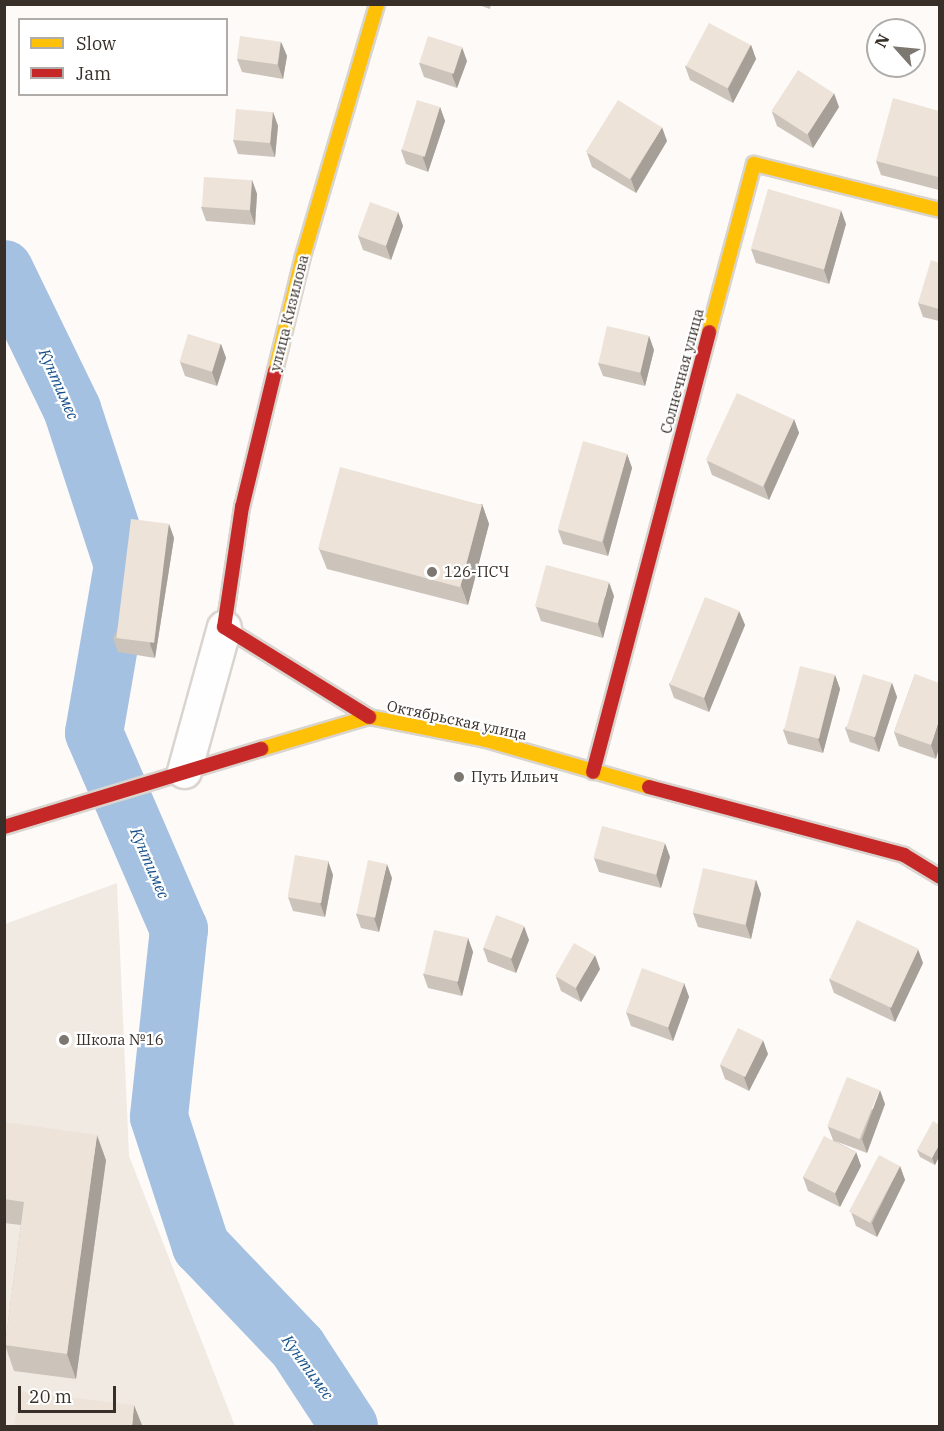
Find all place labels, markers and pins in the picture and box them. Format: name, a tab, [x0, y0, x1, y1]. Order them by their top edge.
place label: 126-ПСЧ	[444, 563, 509, 581]
marker: 126-ПСЧ	[425, 565, 439, 579]
place label: Путь Ильич	[471, 768, 559, 786]
marker: Путь Ильич	[452, 770, 466, 784]
place label: Школа №16	[76, 1031, 164, 1049]
marker: Школа №16	[57, 1033, 71, 1047]

